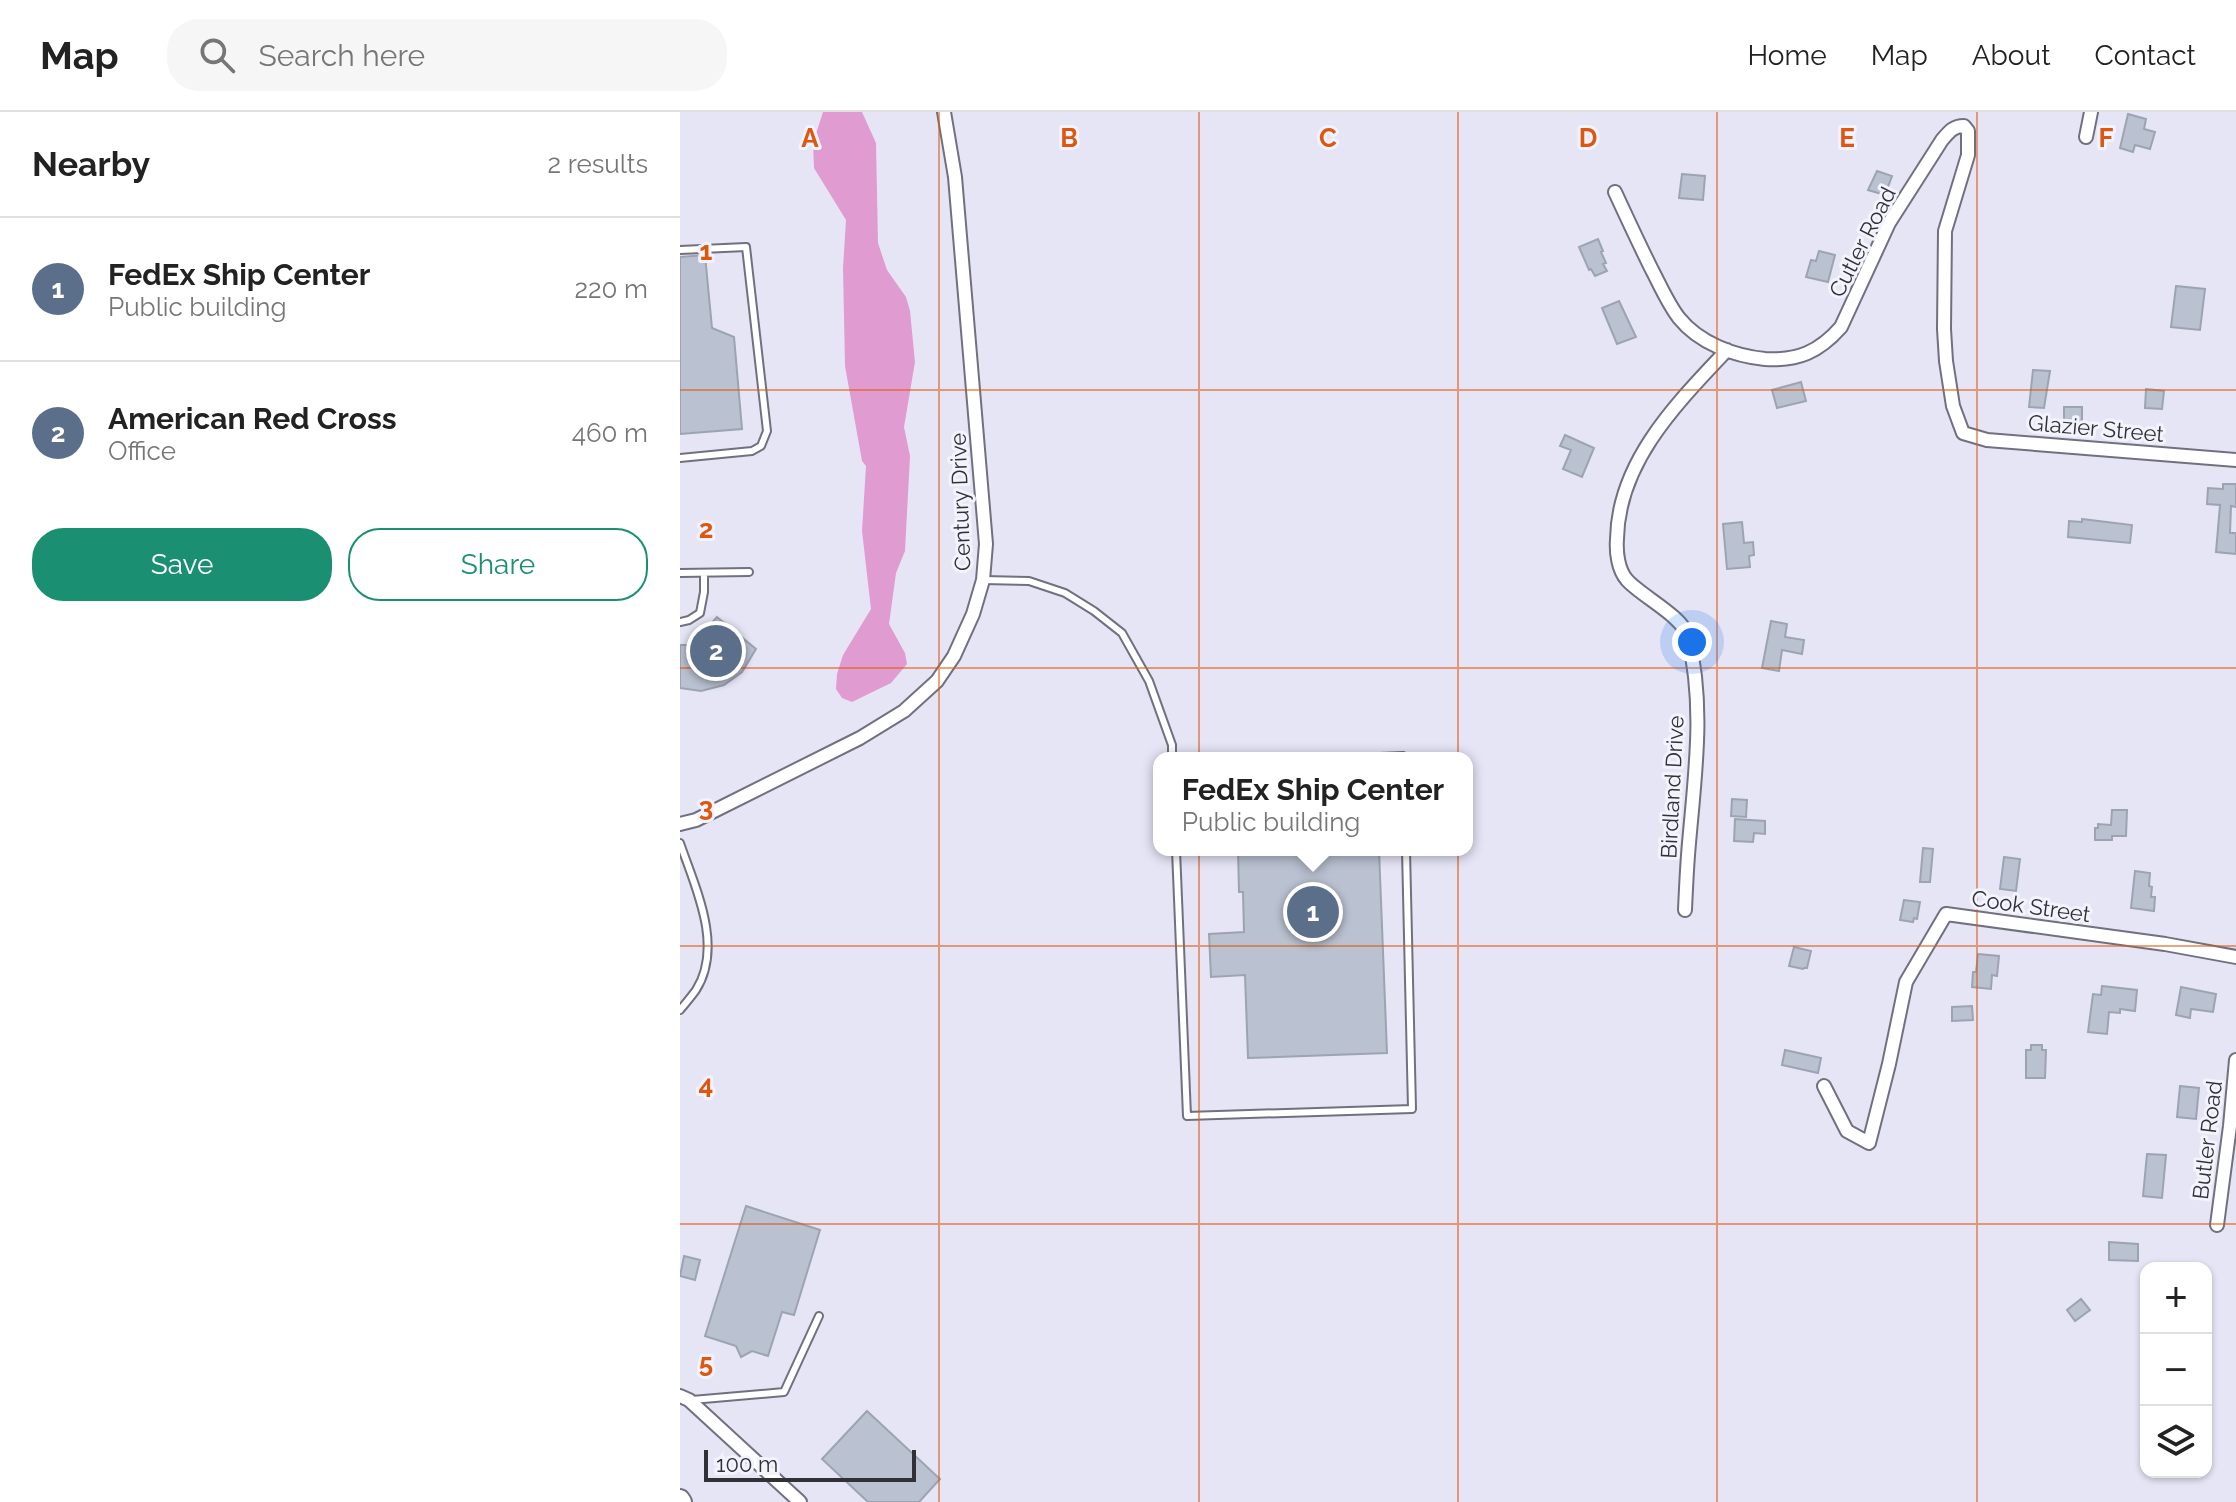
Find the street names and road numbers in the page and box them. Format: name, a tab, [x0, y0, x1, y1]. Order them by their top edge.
street label: Cutler Road	[1823, 183, 1901, 301]
street label: Glazier Street	[2027, 409, 2166, 447]
street label: Century Drive	[945, 432, 975, 572]
street label: Birdland Drive	[1655, 715, 1689, 859]
street label: Cook Street	[1970, 885, 2093, 927]
street label: Butler Road	[2187, 1079, 2227, 1201]

